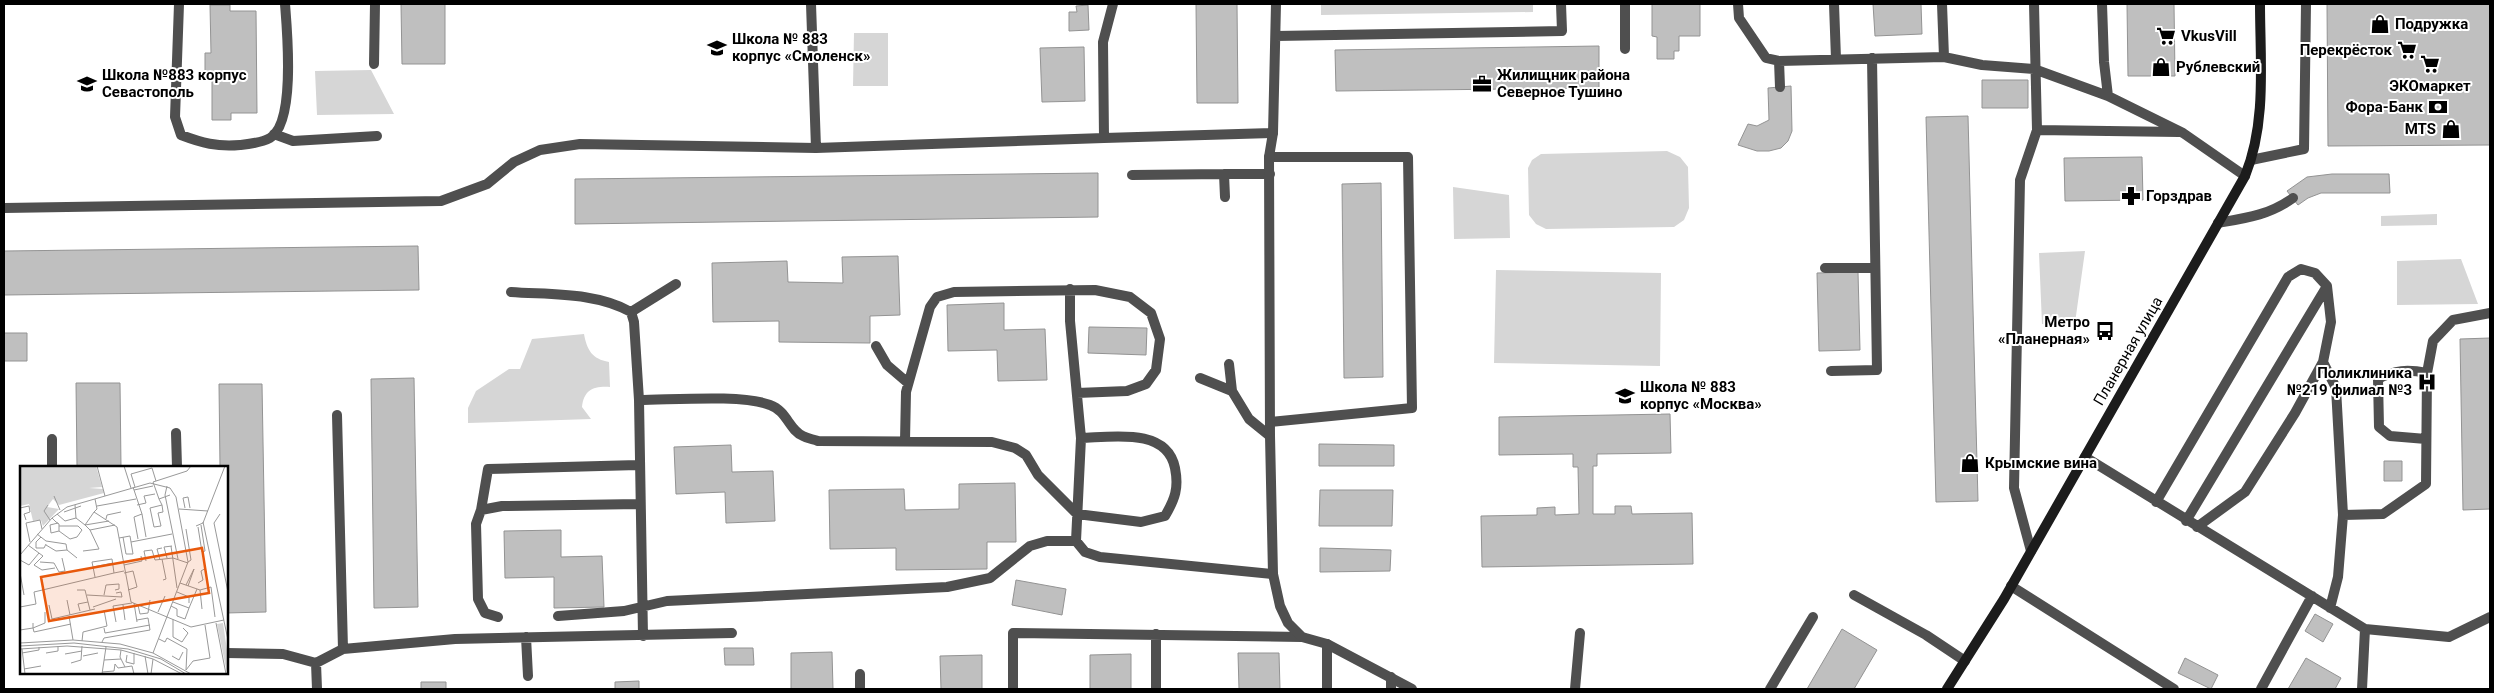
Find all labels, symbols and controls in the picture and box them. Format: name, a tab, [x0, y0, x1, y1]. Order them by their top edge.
shop icon: Подружка	[2369, 13, 2391, 35]
place label: Подружка	[2395, 15, 2468, 33]
supermarket icon: VkusVill	[2155, 25, 2177, 47]
place label: VkusVill	[2181, 27, 2237, 45]
place label: Школа № 883 корпус «Смоленск»	[732, 30, 870, 65]
school or university icon: Школа № 883 корпус «Смоленск»	[706, 37, 728, 59]
supermarket icon: Перекрёсток	[2396, 39, 2418, 61]
place label: Перекрёсток	[2300, 41, 2393, 59]
supermarket icon: ЭКОмаркет	[2419, 53, 2441, 75]
shop icon: Рублевский	[2150, 56, 2172, 78]
place label: Рублевский	[2176, 58, 2260, 76]
place label: Школа №883 корпус Севастополь	[102, 66, 247, 101]
place label: Жилищник района Северное Тушино	[1497, 66, 1630, 101]
school or university icon: Школа №883 корпус Севастополь	[76, 73, 98, 95]
office icon: Жилищник района Северное Тушино	[1471, 73, 1493, 95]
place label: ЭКОмаркет	[2389, 77, 2471, 95]
bank icon: Фора-Банк	[2427, 96, 2449, 118]
place label: Фора-Банк	[2346, 98, 2424, 116]
shop icon: MTS	[2440, 118, 2462, 140]
place label: MTS	[2405, 120, 2436, 138]
pharmacy icon: Горздрав	[2120, 185, 2142, 207]
place label: Горздрав	[2146, 187, 2212, 205]
street label: Планерная улица	[2090, 293, 2166, 409]
place label: Метро «Планерная»	[1998, 313, 2090, 348]
bus stop icon: Метро «Планерная»	[2094, 320, 2116, 342]
place label: Поликлиника №219 филиал №3	[2287, 364, 2412, 399]
hospital icon: Поликлиника №219 филиал №3	[2416, 371, 2438, 393]
place label: Школа № 883 корпус «Москва»	[1640, 378, 1762, 413]
school or university icon: Школа № 883 корпус «Москва»	[1614, 385, 1636, 407]
shop icon: Крымские вина	[1959, 452, 1981, 474]
place label: Крымские вина	[1985, 454, 2097, 472]
inset map	[20, 466, 228, 673]

